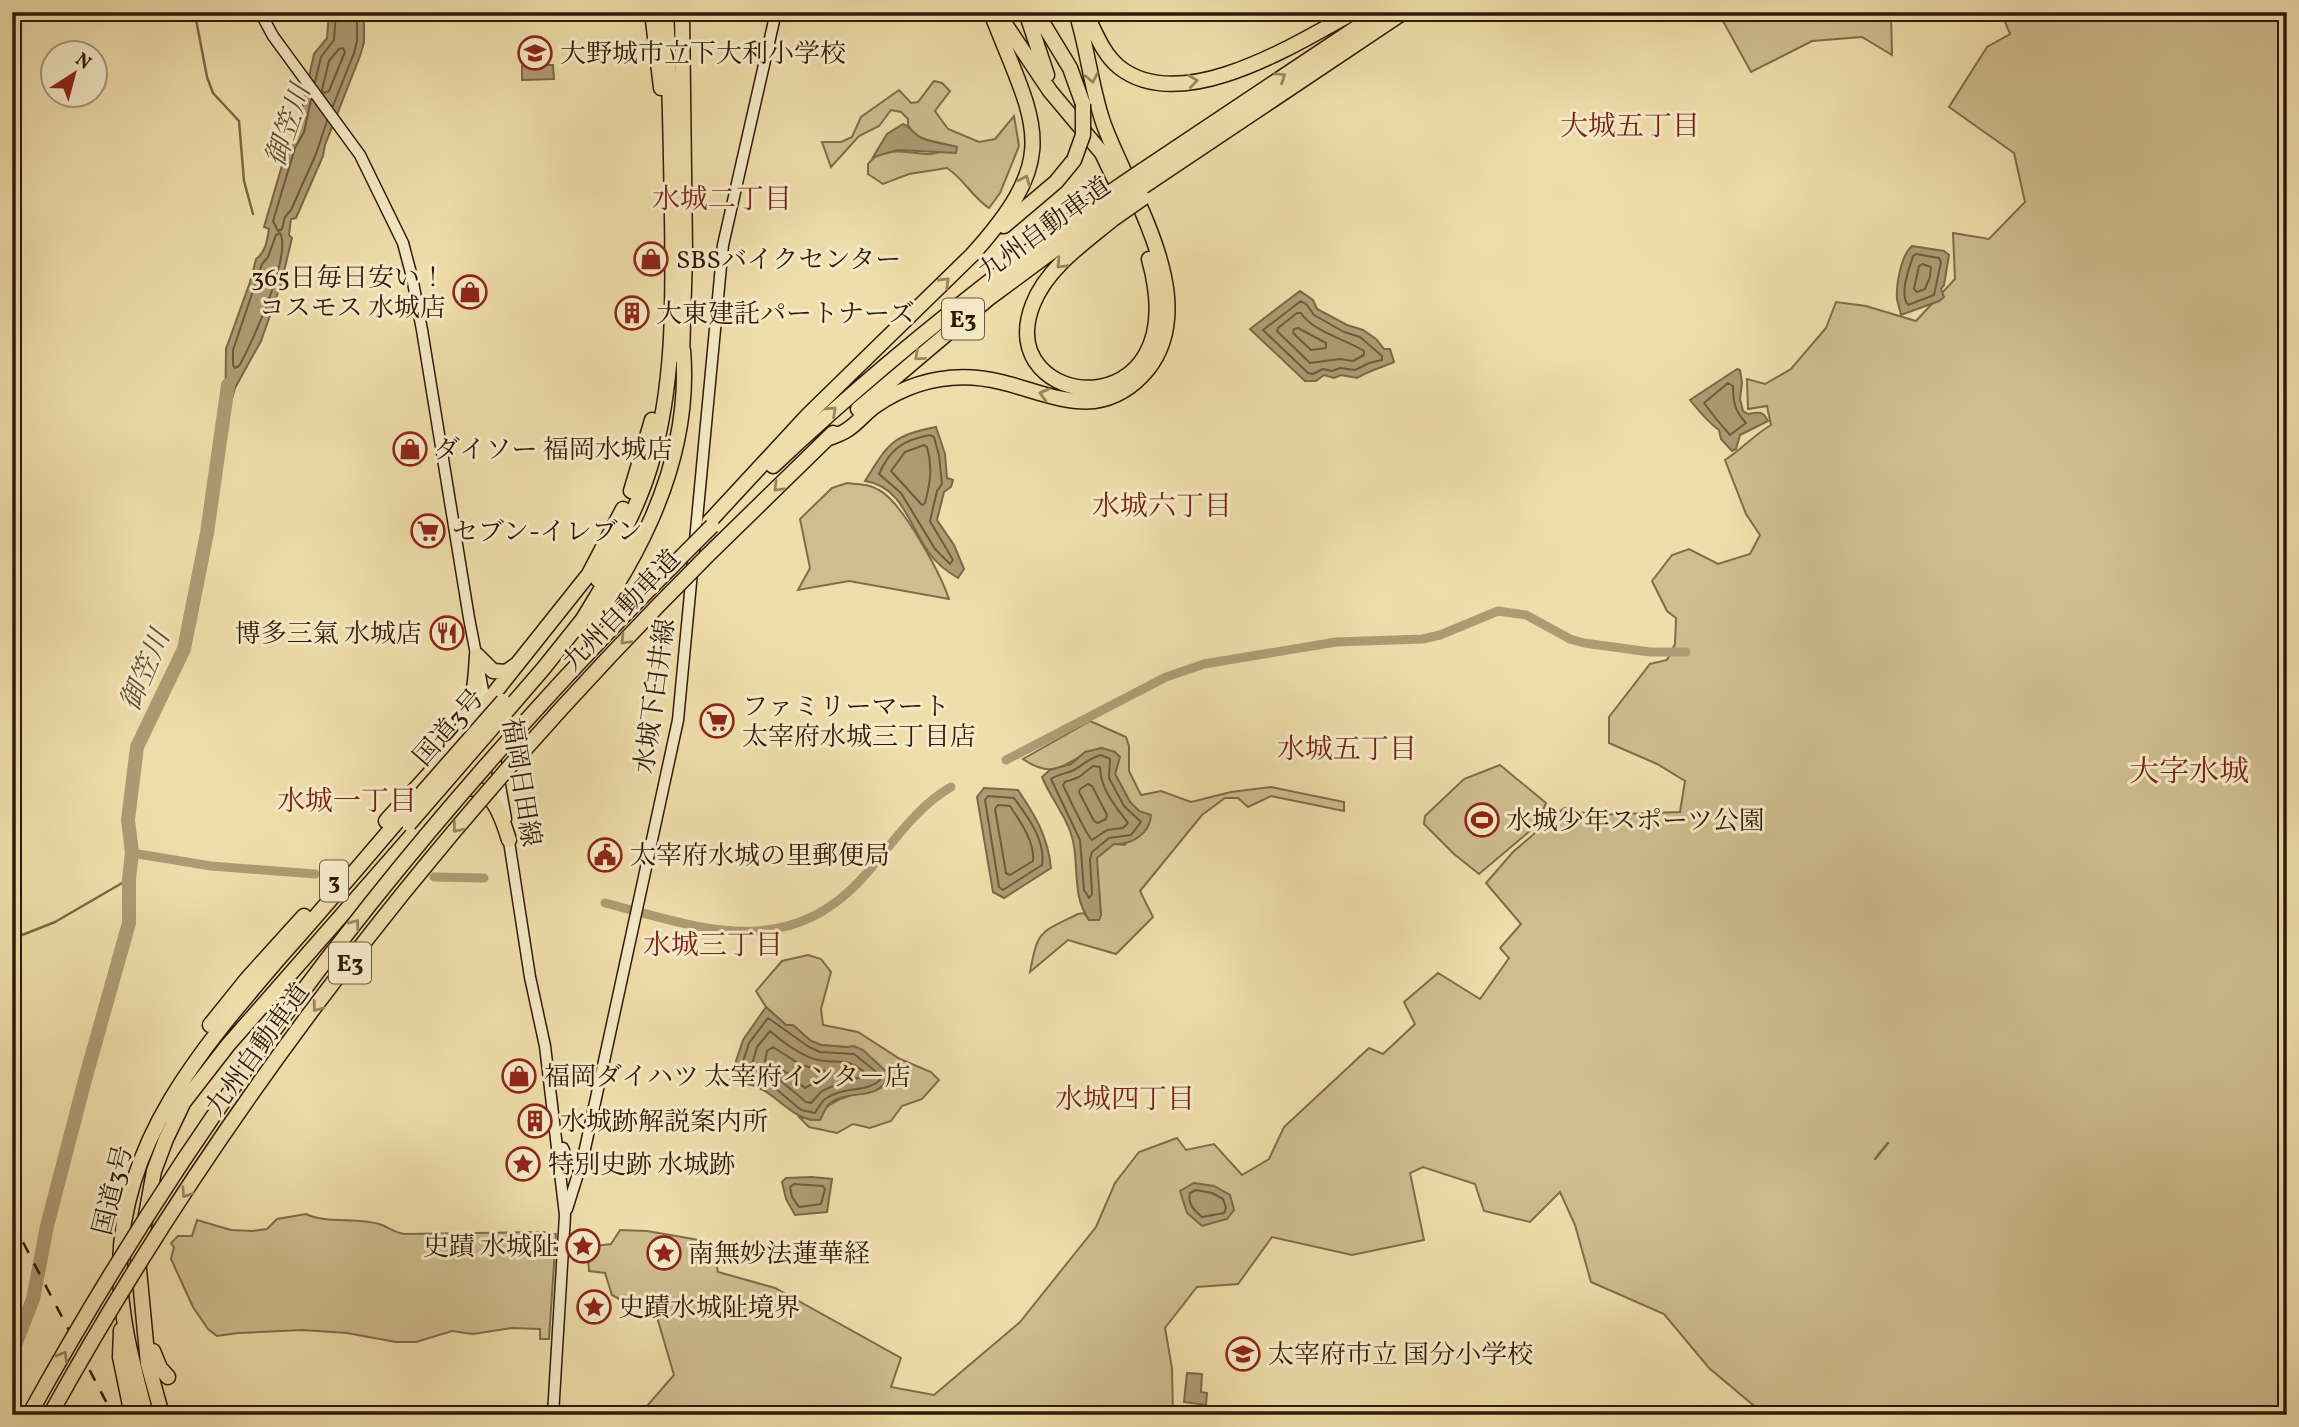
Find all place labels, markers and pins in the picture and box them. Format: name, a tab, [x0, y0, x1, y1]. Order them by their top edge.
school or university icon: 大野城市立下大利小学校	[516, 34, 554, 72]
place label: 大野城市立下大利小学校	[560, 37, 846, 73]
shop icon: SBSバイクセンター	[632, 240, 670, 278]
place label: SBSバイクセンター	[676, 243, 901, 279]
place label: 365日毎日安い！ コスモス 水城店	[251, 261, 446, 327]
shop icon: 365日毎日安い！ コスモス 水城店	[451, 273, 489, 311]
building icon: 大東建託パートナーズ	[613, 294, 651, 332]
place label: 大東建託パートナーズ	[656, 297, 915, 333]
shop icon: ダイソー 福岡水城店	[391, 430, 429, 468]
place label: ダイソー 福岡水城店	[434, 433, 673, 469]
supermarket icon: セブン-イレブン	[409, 512, 447, 550]
place label: セブン-イレブン	[452, 515, 643, 551]
restaurant icon: 博多三氣 水城店	[428, 614, 466, 652]
place label: 博多三氣 水城店	[235, 617, 422, 653]
place label: ファミリーマート 太宰府水城三丁目店	[742, 690, 976, 756]
supermarket icon: ファミリーマート 太宰府水城三丁目店	[698, 702, 736, 740]
sports icon: 水城少年スポーツ公園	[1463, 801, 1501, 839]
place label: 水城少年スポーツ公園	[1506, 804, 1765, 840]
public building icon: 太宰府水城の里郵便局	[586, 836, 624, 874]
place label: 太宰府水城の里郵便局	[630, 839, 890, 875]
shop icon: 福岡ダイハツ 太宰府インタ－店	[500, 1057, 538, 1095]
place label: 福岡ダイハツ 太宰府インタ－店	[544, 1060, 911, 1096]
building icon: 水城跡解説案内所	[516, 1102, 554, 1140]
place label: 水城跡解説案内所	[560, 1105, 768, 1141]
place icon: 特別史跡 水城跡	[504, 1145, 542, 1183]
place label: 特別史跡 水城跡	[548, 1148, 735, 1184]
place icon: 史蹟 水城阯	[564, 1227, 602, 1265]
place label: 史蹟 水城阯	[423, 1230, 558, 1266]
place icon: 南無妙法蓮華経	[645, 1234, 683, 1272]
place label: 南無妙法蓮華経	[688, 1237, 870, 1273]
place icon: 史蹟水城阯境界	[575, 1288, 613, 1326]
place label: 史蹟水城阯境界	[618, 1291, 800, 1327]
school or university icon: 太宰府市立 国分小学校	[1224, 1335, 1262, 1373]
place label: 太宰府市立 国分小学校	[1268, 1338, 1533, 1374]

